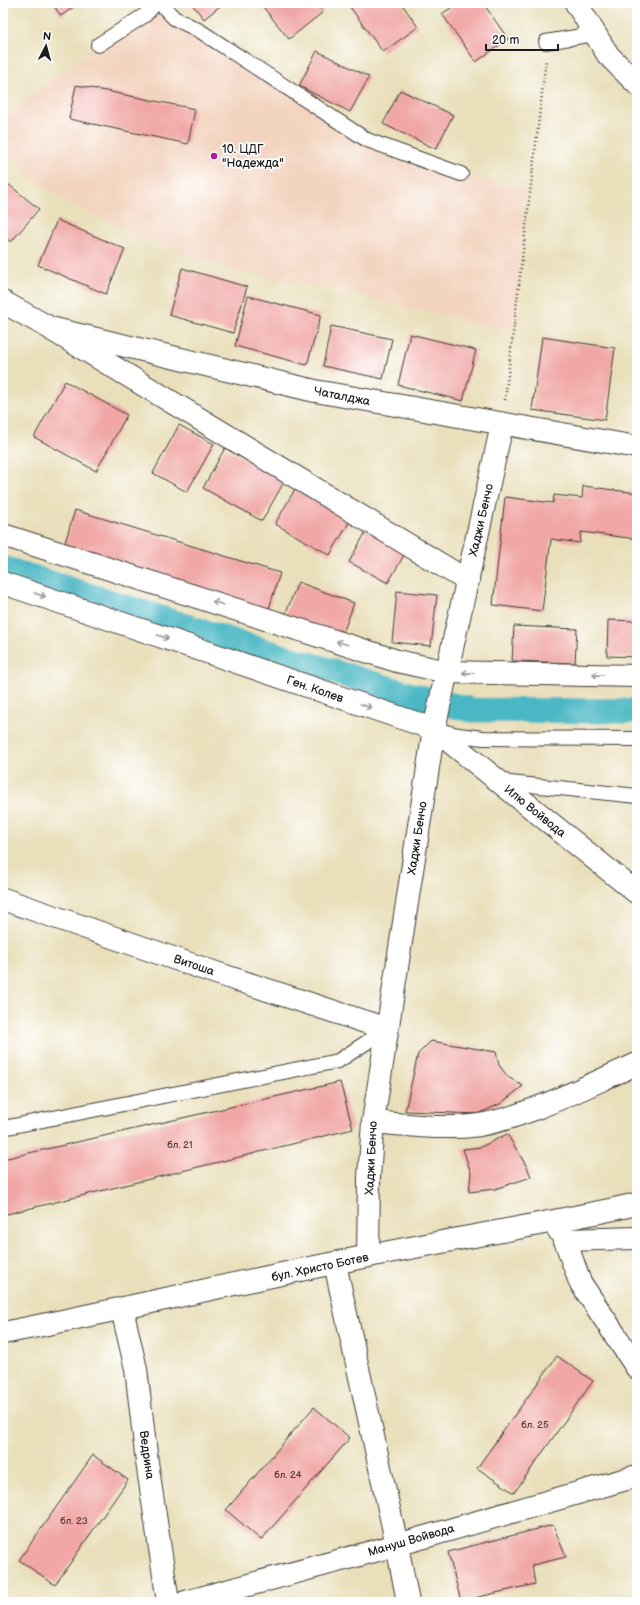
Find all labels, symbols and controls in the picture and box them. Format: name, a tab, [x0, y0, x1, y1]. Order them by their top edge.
north arrow	[26, 26, 66, 66]
scale bar	[486, 26, 558, 52]
text: N	[42, 30, 52, 43]
text: 20 m	[492, 33, 519, 48]
place label: 10. ЦДГ "Надежда"	[222, 142, 284, 171]
marker: 10. ЦДГ "Надежда"	[209, 151, 219, 161]
street label: Чаталджа	[313, 384, 371, 409]
street label: Хаджи Бенчо	[466, 482, 497, 558]
one-way arrow	[34, 592, 46, 600]
one-way arrow	[213, 599, 225, 607]
one-way arrow	[156, 634, 169, 641]
one-way arrow	[336, 639, 349, 646]
one-way arrow	[462, 669, 475, 676]
one-way arrow	[592, 671, 605, 679]
street label: Ген. Колев	[284, 673, 346, 706]
one-way arrow	[359, 703, 372, 710]
street label: Илю Войвода	[501, 782, 569, 841]
street label: Хаджи Бенчо	[404, 800, 431, 876]
street label: Витоша	[171, 952, 216, 979]
street label: Хаджи Бенчо	[362, 1121, 381, 1195]
house number: бл. 21	[167, 1139, 193, 1151]
street label: бул. Христо Ботев	[270, 1250, 371, 1285]
house number: бл. 25	[521, 1419, 549, 1431]
street label: Ведрина	[136, 1430, 157, 1480]
house number: бл. 24	[274, 1469, 302, 1481]
house number: бл. 23	[60, 1515, 88, 1527]
street label: Мануш Войвода	[366, 1521, 456, 1560]

